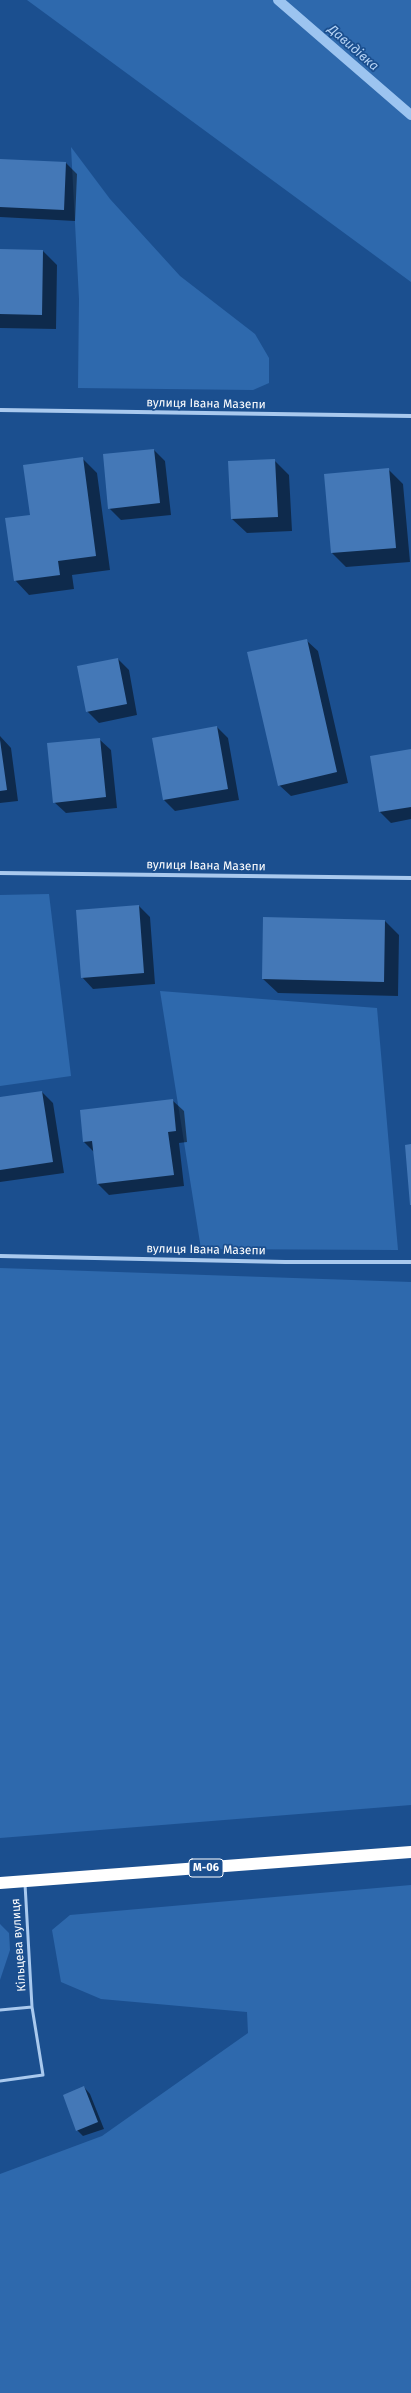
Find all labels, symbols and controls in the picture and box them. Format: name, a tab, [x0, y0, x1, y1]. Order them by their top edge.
water label: Давидівка	[325, 22, 381, 74]
street label: вулиця Івана Мазепи	[146, 396, 266, 412]
street label: вулиця Івана Мазепи	[146, 858, 266, 874]
street label: вулиця Івана Мазепи	[146, 1242, 266, 1258]
road number: М-06	[189, 1859, 223, 1877]
street label: Кільцева вулиця	[9, 1898, 29, 1992]

